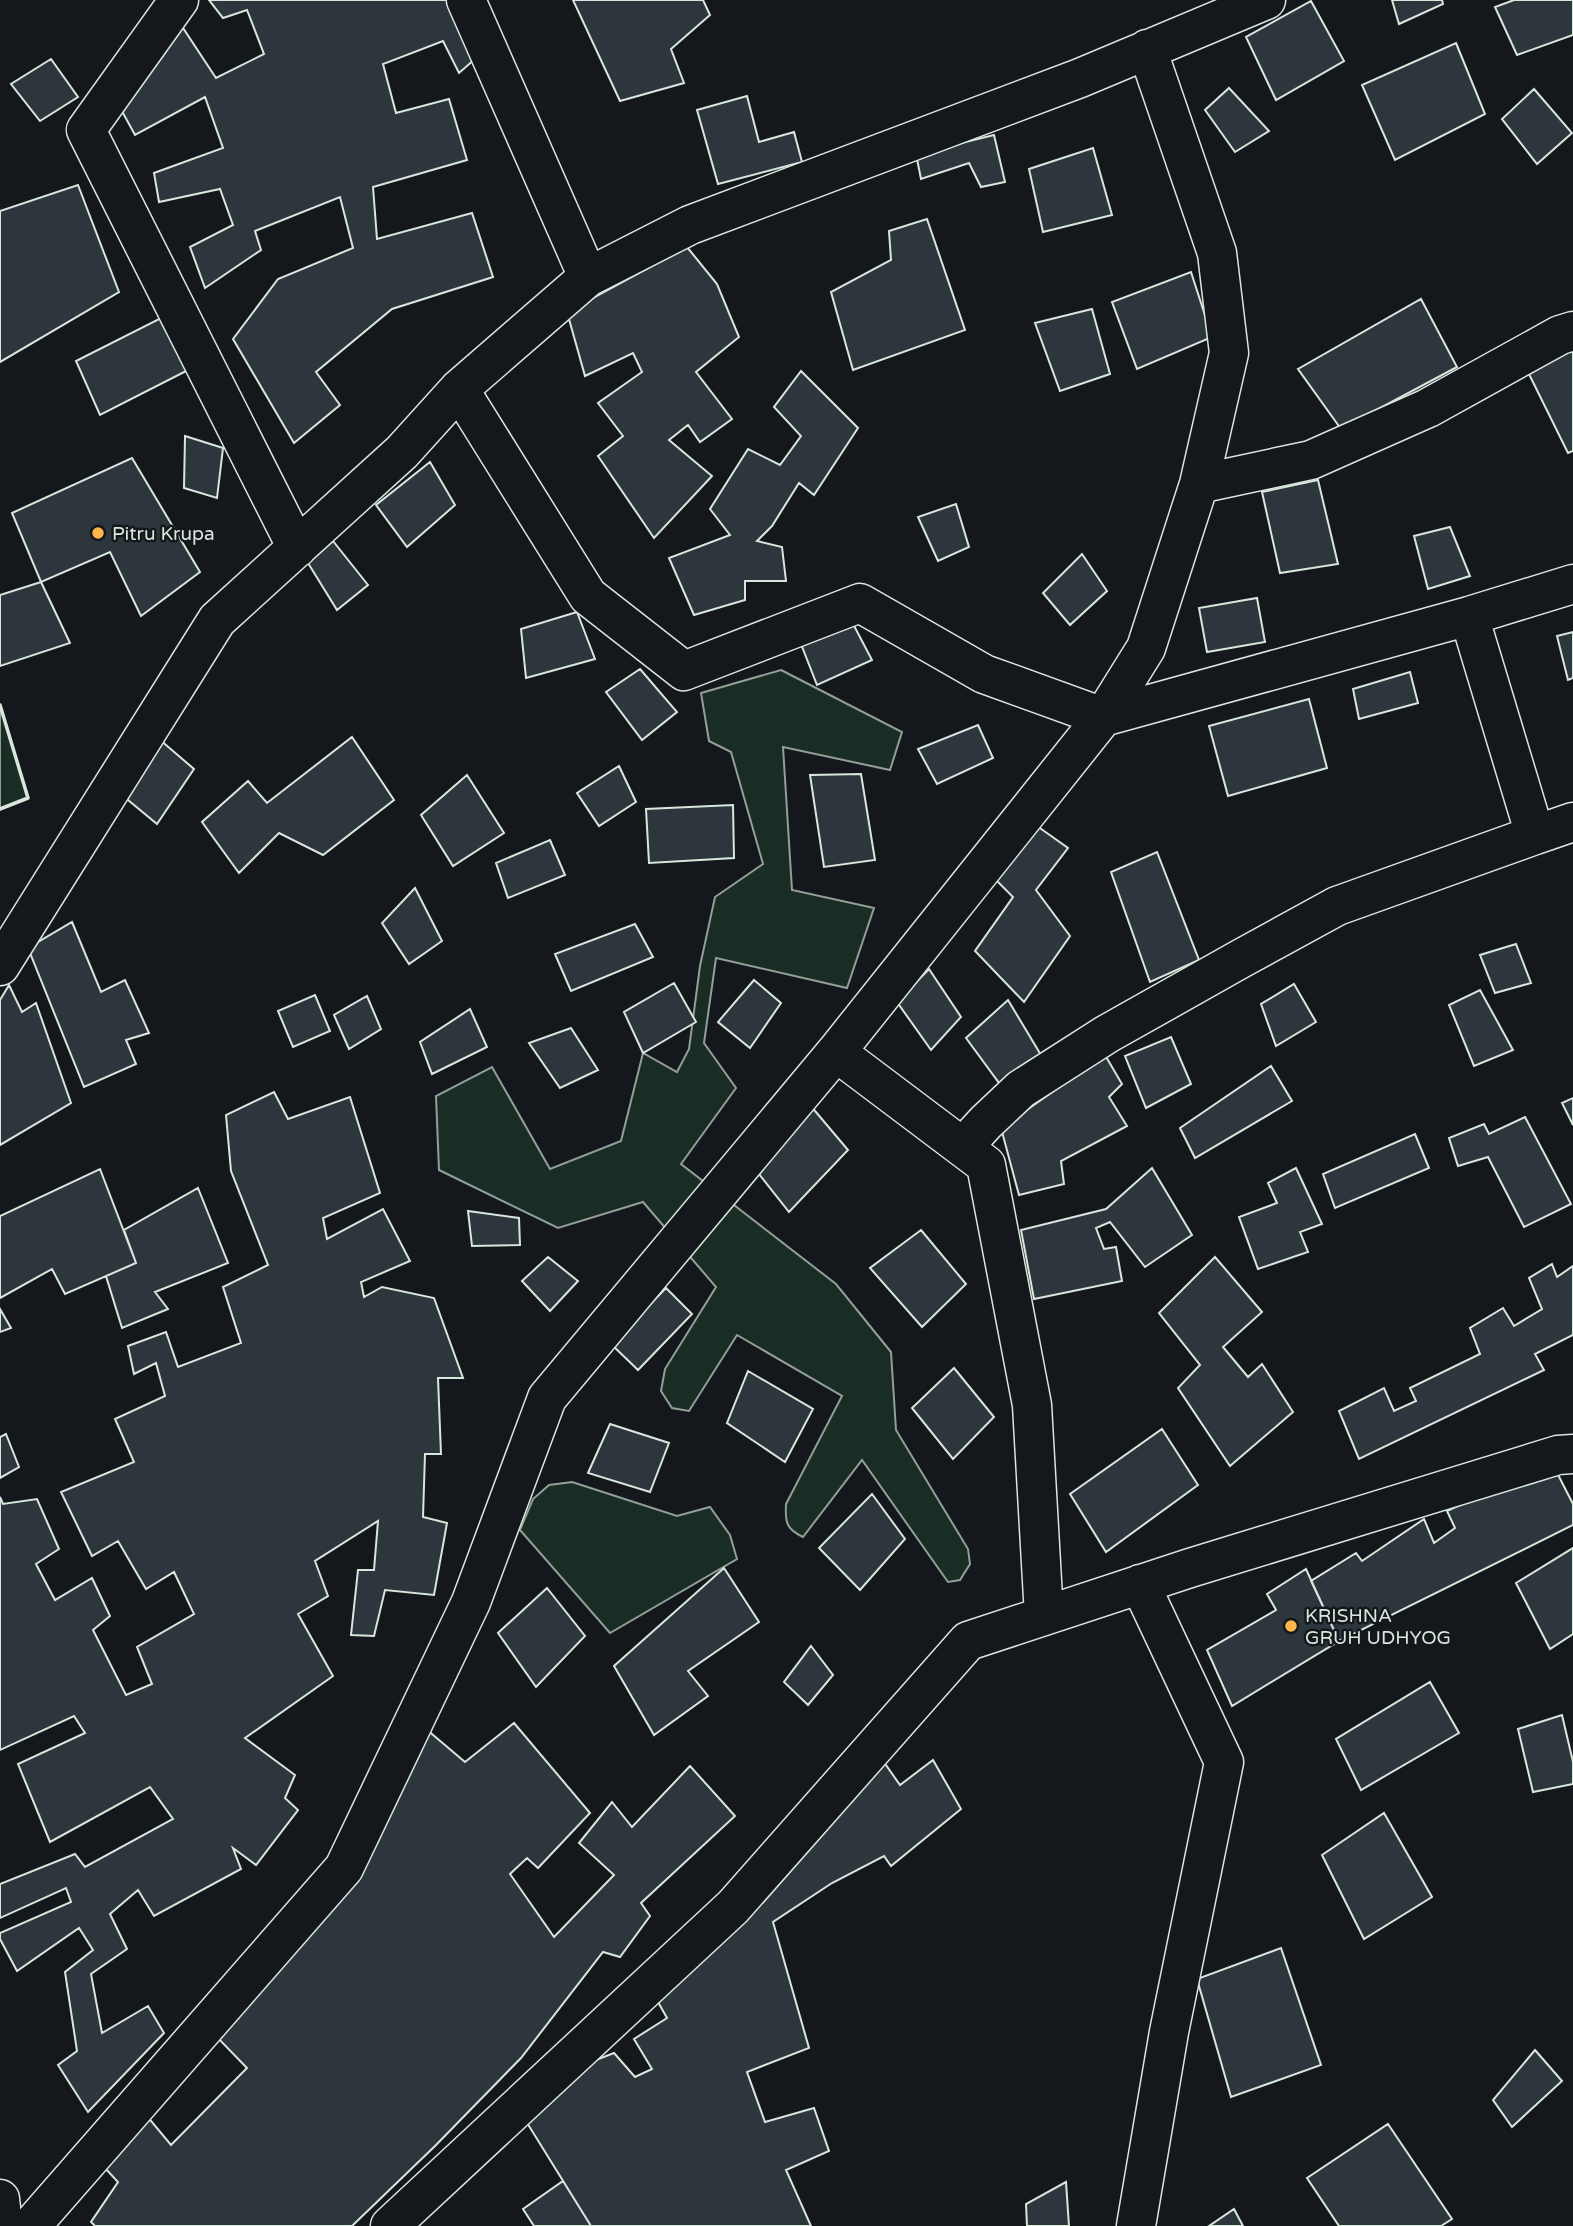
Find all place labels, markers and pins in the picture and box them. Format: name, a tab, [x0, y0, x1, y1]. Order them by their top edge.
place label: Pitru Krupa	[112, 523, 215, 545]
marker: Pitru Krupa	[90, 525, 106, 541]
place label: KRISHNA GRUH UDHYOG	[1305, 1605, 1451, 1649]
marker: KRISHNA GRUH UDHYOG	[1283, 1618, 1299, 1634]

